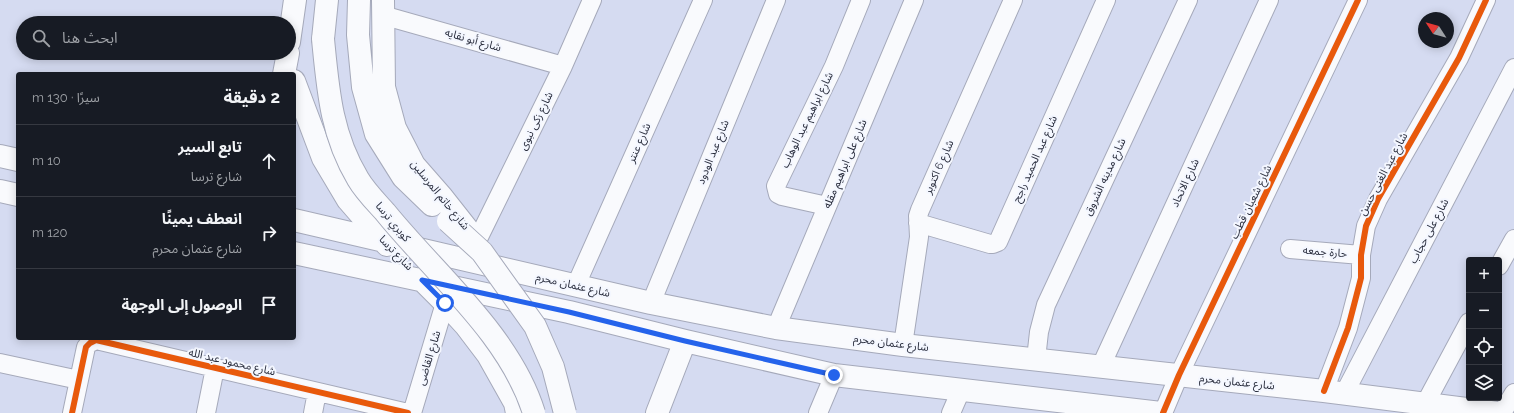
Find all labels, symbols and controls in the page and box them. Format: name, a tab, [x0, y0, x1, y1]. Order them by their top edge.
north arrow	[1418, 12, 1454, 48]
search box	[16, 16, 296, 60]
street label: شارع أبو نقايه	[443, 25, 503, 55]
icon: search	[30, 27, 52, 49]
text: ابحث هنا	[62, 29, 118, 47]
street label: شارع ابراهيم عبد الوهاب	[778, 70, 838, 171]
text: 2 دقيقة	[224, 87, 280, 107]
street label: شارع زكى نبوى	[516, 89, 557, 153]
text: سيرًا · 130 m	[32, 90, 100, 105]
street label: شارع عبد الحميد راجح	[1010, 113, 1061, 205]
street label: شارع على ابراهيم مقله	[820, 117, 872, 211]
street label: شارع عبد الودود	[694, 118, 733, 186]
street label: شارع عنتر	[624, 121, 655, 166]
street label: شارع عبد الغنى حسن	[1356, 130, 1411, 218]
street label: شارع مدينه الشروق	[1081, 136, 1130, 218]
text: تابع السير	[178, 138, 242, 156]
street label: شارع 6 اكتوبر	[921, 138, 958, 197]
icon: ahead	[258, 150, 280, 172]
text: 10 m	[32, 153, 61, 168]
street label: شارع الاتحاد	[1168, 156, 1203, 210]
street label: شارع خاتم المرسلين	[406, 157, 472, 234]
street label: شارع شعبان قطب	[1227, 163, 1276, 242]
text: شارع ترسا	[191, 169, 242, 184]
street label: شارع على حجاب	[1406, 196, 1453, 266]
street label: كوبري ترسا	[371, 200, 413, 246]
text: انعطف يمينًا	[162, 210, 242, 228]
icon: right	[258, 222, 280, 244]
text: 120 m	[32, 225, 68, 240]
street label: شارع ترسا	[376, 233, 416, 274]
text: شارع عثمان محرم	[152, 241, 242, 256]
street label: حارة جمعه	[1302, 244, 1348, 260]
map controls	[1466, 257, 1502, 401]
button: +	[1466, 257, 1502, 293]
street label: شارع عثمان محرم	[534, 270, 612, 301]
button: −	[1466, 293, 1502, 329]
icon: arrive	[258, 294, 280, 316]
route start	[436, 294, 454, 312]
text: الوصول إلى الوجهة	[122, 296, 242, 314]
street label: شارع القاضى	[415, 329, 445, 387]
button: locate	[1466, 329, 1502, 365]
street label: شارع عثمان محرم	[852, 332, 930, 355]
street label: شارع محمود عبد الله	[187, 346, 277, 379]
button: layers	[1466, 365, 1502, 401]
route end	[825, 366, 843, 384]
street label: شارع عثمان محرم	[1199, 372, 1276, 393]

